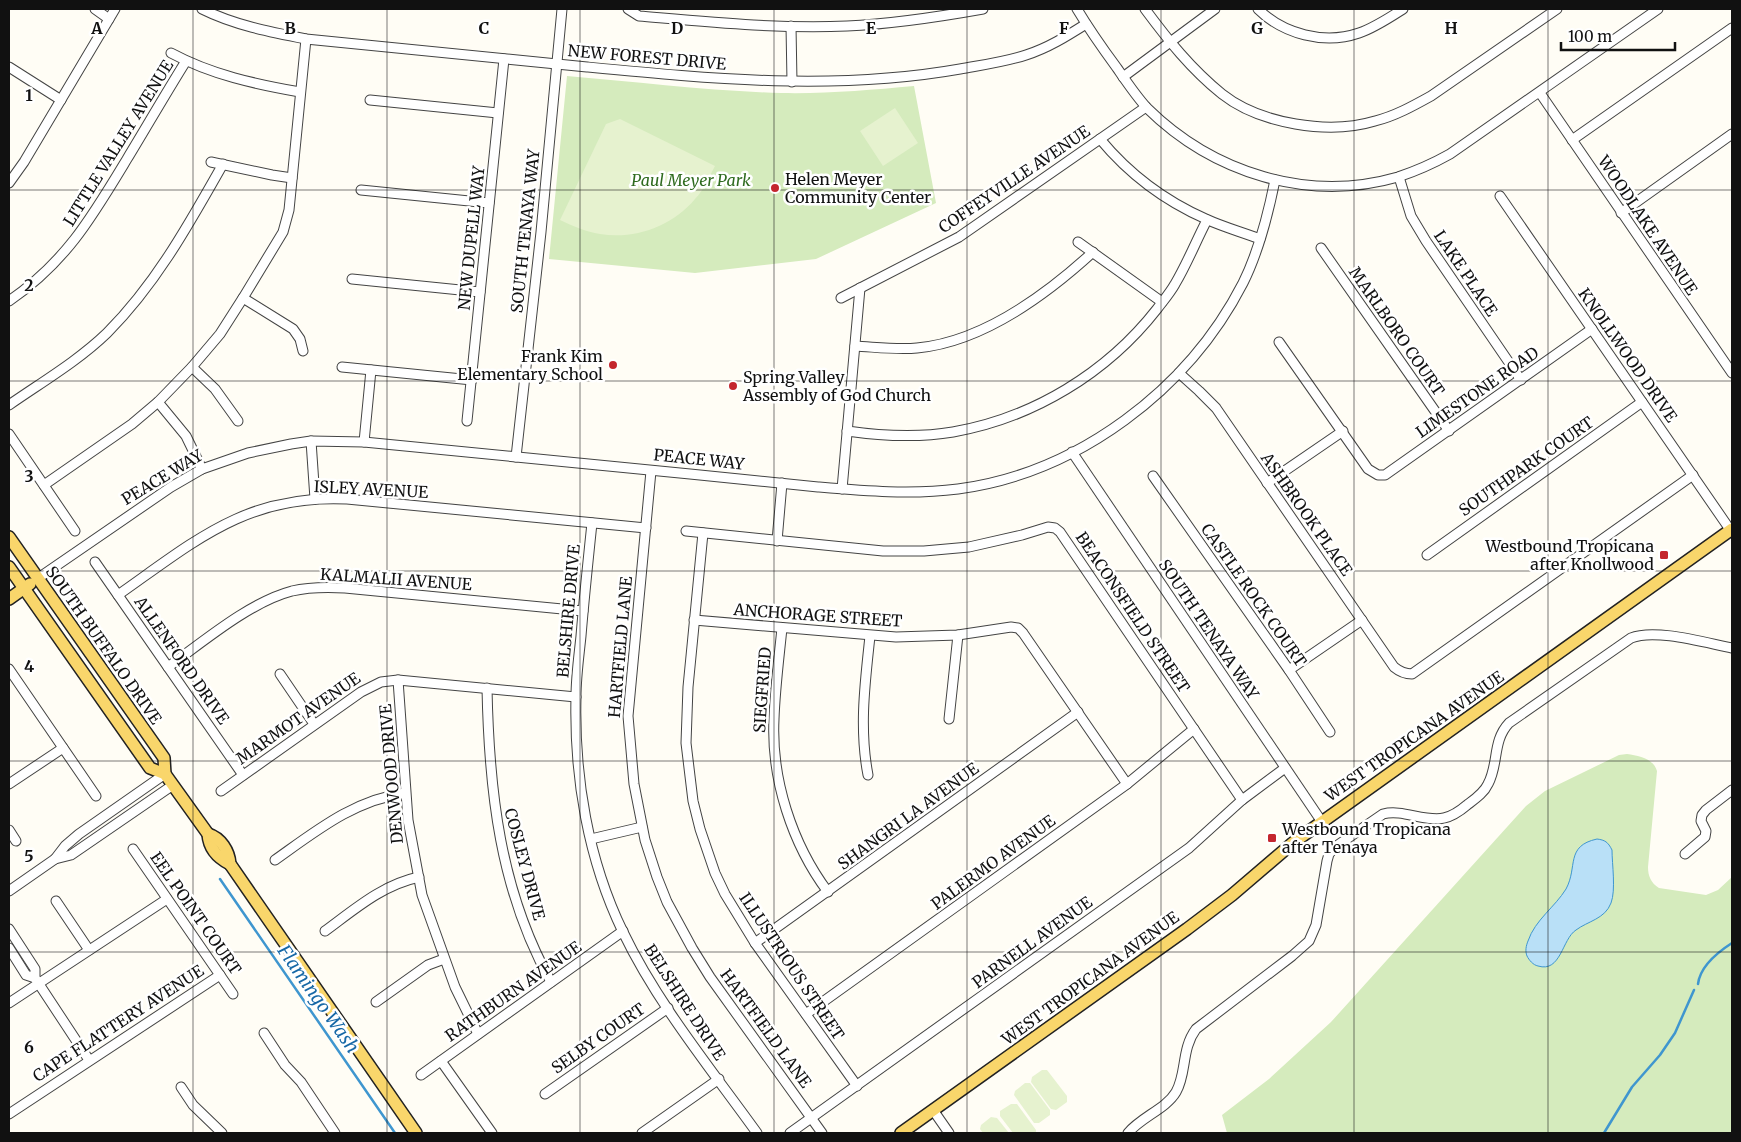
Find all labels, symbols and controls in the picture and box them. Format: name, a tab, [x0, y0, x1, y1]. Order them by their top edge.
text: A	[90, 18, 103, 38]
text: B	[284, 18, 296, 38]
text: C	[479, 18, 489, 38]
text: D	[671, 18, 683, 38]
text: E	[866, 18, 877, 38]
text: F	[1059, 18, 1069, 38]
text: G	[1251, 18, 1263, 38]
text: H	[1444, 18, 1458, 38]
scale bar	[1561, 20, 1675, 52]
text: 100 m	[1568, 27, 1612, 46]
street label: NEW FOREST DRIVE	[567, 40, 728, 74]
street label: LITTLE VALLEY AVENUE	[59, 56, 178, 230]
text: 1	[25, 85, 33, 105]
street label: COFFEYVILLE AVENUE	[935, 120, 1094, 237]
street label: SOUTH TENAYA WAY	[506, 147, 544, 314]
street label: WOODLAKE AVENUE	[1593, 151, 1703, 299]
street label: NEW DUPELL WAY	[453, 164, 489, 311]
place label: Helen Meyer Community Center	[785, 169, 931, 207]
park label: Paul Meyer Park	[631, 170, 751, 190]
marker: Helen Meyer Community Center	[769, 182, 781, 194]
street label: LAKE PLACE	[1430, 226, 1502, 320]
street label: MARLBORO COURT	[1345, 263, 1449, 399]
text: 2	[24, 275, 34, 295]
street label: KNOLLWOOD DRIVE	[1574, 284, 1682, 427]
street label: LIMESTONE ROAD	[1412, 342, 1542, 442]
place label: Frank Kim Elementary School	[457, 346, 603, 384]
marker: Frank Kim Elementary School	[607, 359, 619, 371]
place label: Spring Valley Assembly of God Church	[742, 367, 932, 405]
marker: Spring Valley Assembly of God Church	[727, 380, 739, 392]
street label: SOUTHPARK COURT	[1455, 412, 1597, 520]
street label: PEACE WAY	[653, 444, 746, 474]
street label: PEACE WAY	[118, 445, 207, 509]
street label: ASHBROOK PLACE	[1256, 448, 1357, 580]
text: 3	[24, 466, 34, 486]
street label: ISLEY AVENUE	[313, 476, 430, 502]
street label: CASTLE ROCK COURT	[1197, 519, 1311, 671]
street label: BEACONSFIELD STREET	[1072, 528, 1194, 696]
place label: Westbound Tropicana after Knollwood	[1484, 536, 1654, 574]
street label: BELSHIRE DRIVE	[552, 543, 584, 679]
marker: Westbound Tropicana after Knollwood	[1658, 549, 1670, 561]
street label: SOUTH TENAYA WAY	[1155, 555, 1264, 703]
street label: SOUTH BUFFALO DRIVE	[42, 562, 167, 729]
street label: KALMALII AVENUE	[319, 564, 473, 594]
street label: HARTFIELD LANE	[604, 575, 636, 719]
street label: ALLENFORD DRIVE	[130, 591, 234, 728]
street label: ANCHORAGE STREET	[732, 599, 903, 631]
street label: SIEGFRIED	[749, 646, 775, 734]
text: 4	[24, 656, 34, 676]
street label: WEST TROPICANA AVENUE	[1320, 666, 1508, 806]
street label: MARMOT AVENUE	[232, 667, 365, 768]
street label: DENWOOD DRIVE	[375, 703, 407, 845]
street label: SHANGRI LA AVENUE	[834, 758, 983, 874]
street label: COSLEY DRIVE	[500, 806, 550, 923]
street label: PALERMO AVENUE	[927, 810, 1060, 914]
place label: Westbound Tropicana after Tenaya	[1281, 819, 1451, 857]
marker: Westbound Tropicana after Tenaya	[1266, 832, 1278, 844]
text: 5	[24, 846, 34, 866]
street label: EEL POINT COURT	[146, 848, 246, 978]
street label: ILLUSTRIOUS STREET	[735, 889, 849, 1043]
street label: PARNELL AVENUE	[968, 891, 1096, 992]
street label: WEST TROPICANA AVENUE	[997, 906, 1183, 1050]
street label: RATHBURN AVENUE	[441, 936, 586, 1046]
water label: Flamingo Wash	[272, 939, 364, 1057]
street label: BELSHIRE DRIVE	[640, 940, 730, 1064]
street label: CAPE FLATTERY AVENUE	[29, 960, 208, 1086]
street label: HARTFIELD LANE	[716, 965, 816, 1092]
street label: SELBY COURT	[547, 998, 649, 1078]
text: 6	[24, 1037, 34, 1057]

